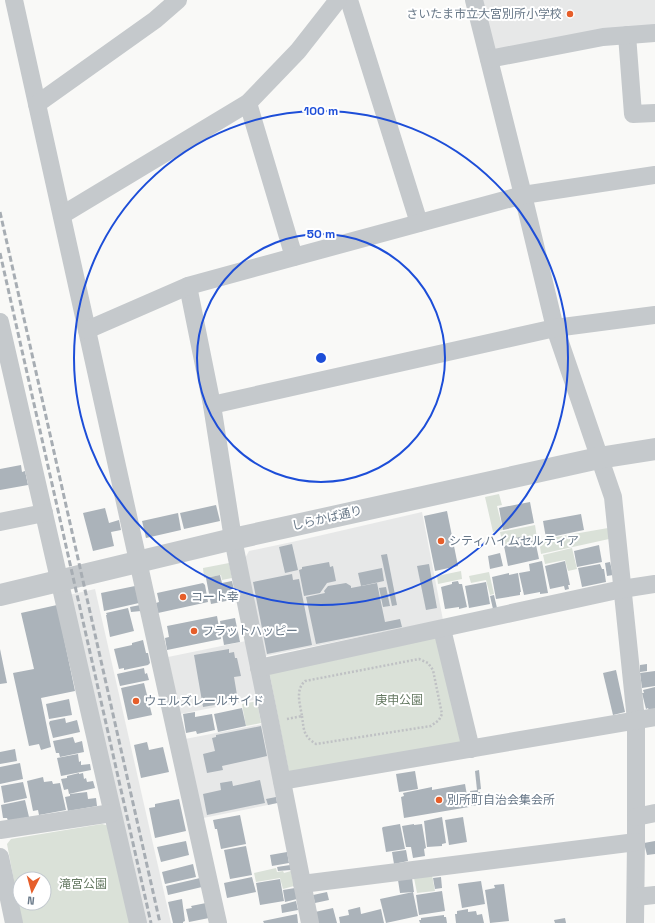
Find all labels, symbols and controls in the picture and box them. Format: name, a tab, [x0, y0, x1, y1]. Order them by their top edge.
place label: さいたま市立大宮別所小学校	[406, 6, 562, 22]
marker: さいたま市立大宮別所小学校	[565, 9, 575, 19]
text: 100 m	[304, 103, 338, 119]
text: 50 m	[307, 226, 335, 242]
centre of rings	[314, 351, 328, 365]
street label: しらかば通り	[290, 502, 364, 534]
place label: シティハイムセルティア	[449, 533, 579, 549]
marker: シティハイムセルティア	[436, 536, 446, 546]
place label: コート幸	[191, 589, 239, 605]
marker: コート幸	[178, 592, 188, 602]
place label: フラットハッピー	[202, 623, 298, 639]
marker: フラットハッピー	[189, 626, 199, 636]
park label: 庚申公園	[375, 692, 423, 708]
place label: ウェルズレールサイド	[144, 693, 264, 709]
marker: ウェルズレールサイド	[131, 696, 141, 706]
place label: 別所町自治会集会所	[447, 792, 555, 808]
marker: 別所町自治会集会所	[434, 795, 444, 805]
north arrow	[12, 871, 52, 911]
park label: 滝宮公園	[59, 876, 107, 892]
text: N	[27, 894, 35, 908]

